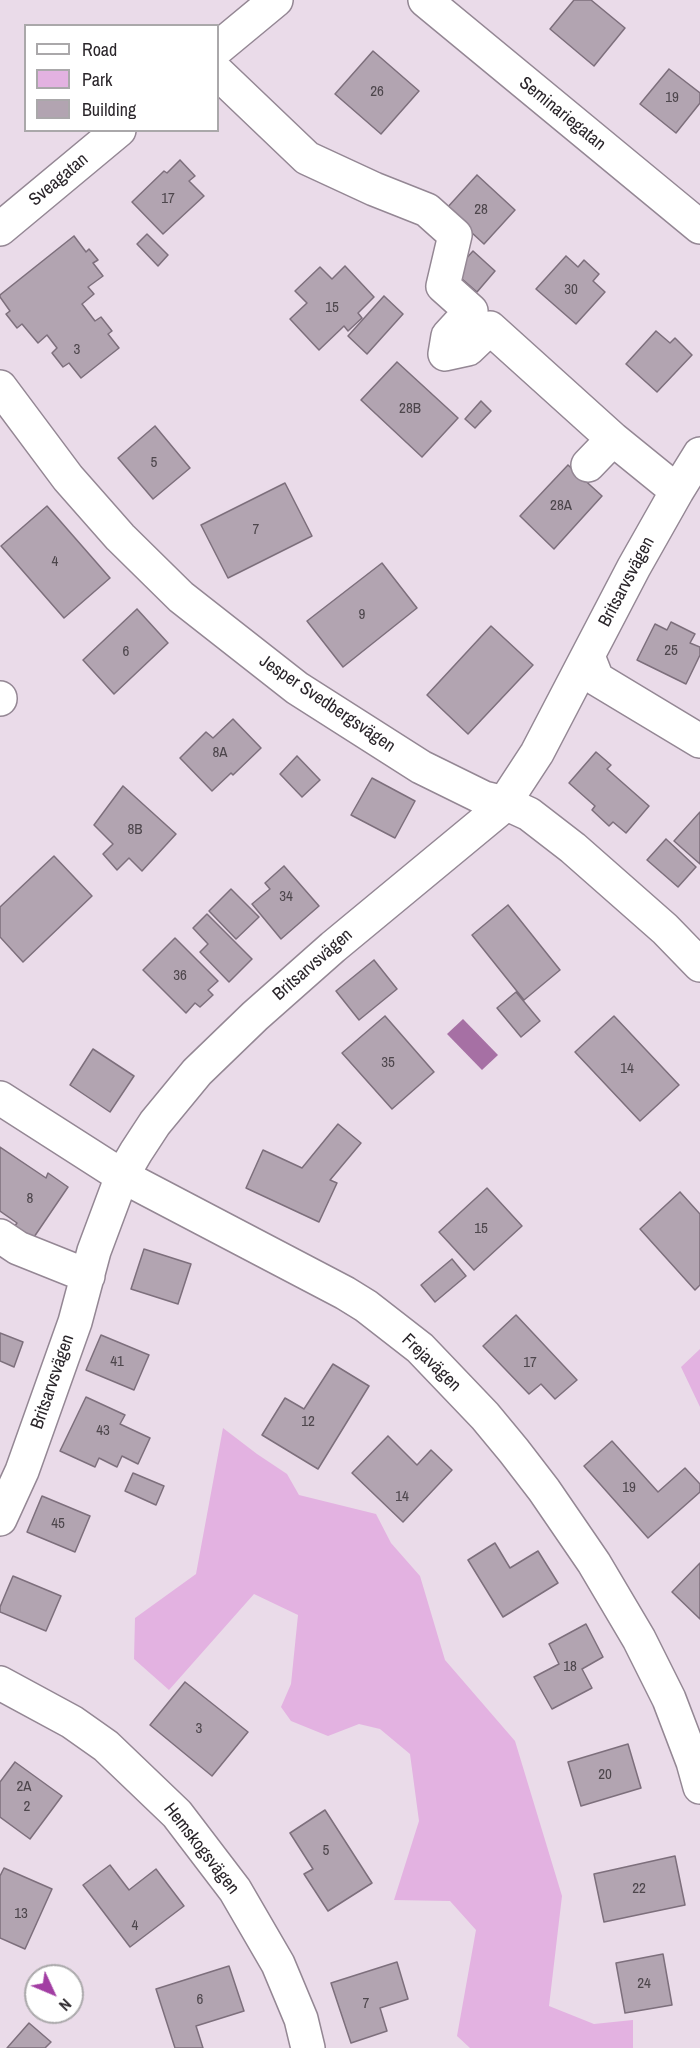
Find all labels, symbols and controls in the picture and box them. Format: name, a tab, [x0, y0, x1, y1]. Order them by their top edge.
legend	[24, 24, 219, 132]
text: Road	[82, 37, 117, 62]
text: Park	[82, 67, 112, 92]
street label: Seminariegatan	[514, 73, 610, 155]
house number: 26	[370, 83, 384, 101]
house number: 19	[665, 89, 679, 107]
text: Building	[82, 97, 136, 122]
street label: Sveagatan	[25, 149, 93, 211]
house number: 17	[161, 190, 175, 208]
house number: 28	[474, 201, 488, 219]
house number: 30	[564, 281, 578, 299]
house number: 15	[325, 299, 339, 317]
house number: 3	[74, 341, 80, 359]
house number: 28B	[399, 400, 421, 418]
house number: 5	[151, 454, 157, 472]
house number: 28A	[550, 497, 572, 515]
house number: 7	[253, 521, 259, 539]
street label: Britsarvsvägen	[594, 533, 660, 631]
house number: 4	[52, 553, 58, 571]
house number: 9	[359, 606, 365, 624]
house number: 25	[664, 642, 678, 660]
house number: 6	[123, 643, 129, 661]
street label: Jesper Svedbergsvägen	[255, 651, 399, 757]
house number: 8A	[212, 744, 228, 762]
house number: 8B	[127, 821, 143, 839]
house number: 34	[279, 888, 293, 906]
street label: Britsarvsvägen	[269, 925, 357, 1005]
house number: 36	[173, 967, 187, 985]
house number: 35	[381, 1054, 395, 1072]
house number: 14	[620, 1060, 634, 1078]
house number: 8	[27, 1190, 33, 1208]
house number: 15	[474, 1220, 488, 1238]
street label: Frejavägen	[397, 1330, 465, 1396]
street label: Britsarvsvägen	[27, 1332, 79, 1432]
house number: 41	[110, 1353, 124, 1371]
house number: 17	[523, 1354, 537, 1372]
house number: 12	[301, 1413, 315, 1431]
house number: 43	[96, 1422, 110, 1440]
house number: 19	[622, 1479, 636, 1497]
house number: 14	[395, 1488, 409, 1506]
house number: 45	[51, 1515, 65, 1533]
house number: 18	[563, 1658, 577, 1676]
house number: 3	[196, 1720, 202, 1738]
house number: 20	[598, 1766, 612, 1784]
house number: 2A	[16, 1778, 32, 1796]
house number: 2	[24, 1798, 30, 1816]
street label: Hemskogsvägen	[159, 1799, 243, 1899]
house number: 5	[323, 1842, 329, 1860]
house number: 22	[632, 1880, 646, 1898]
house number: 13	[14, 1905, 28, 1923]
house number: 4	[132, 1917, 138, 1935]
north arrow	[24, 1964, 84, 2024]
house number: 24	[637, 1975, 651, 1993]
house number: 6	[197, 1991, 203, 2009]
text: N	[54, 1994, 77, 2016]
house number: 7	[363, 1995, 369, 2013]

